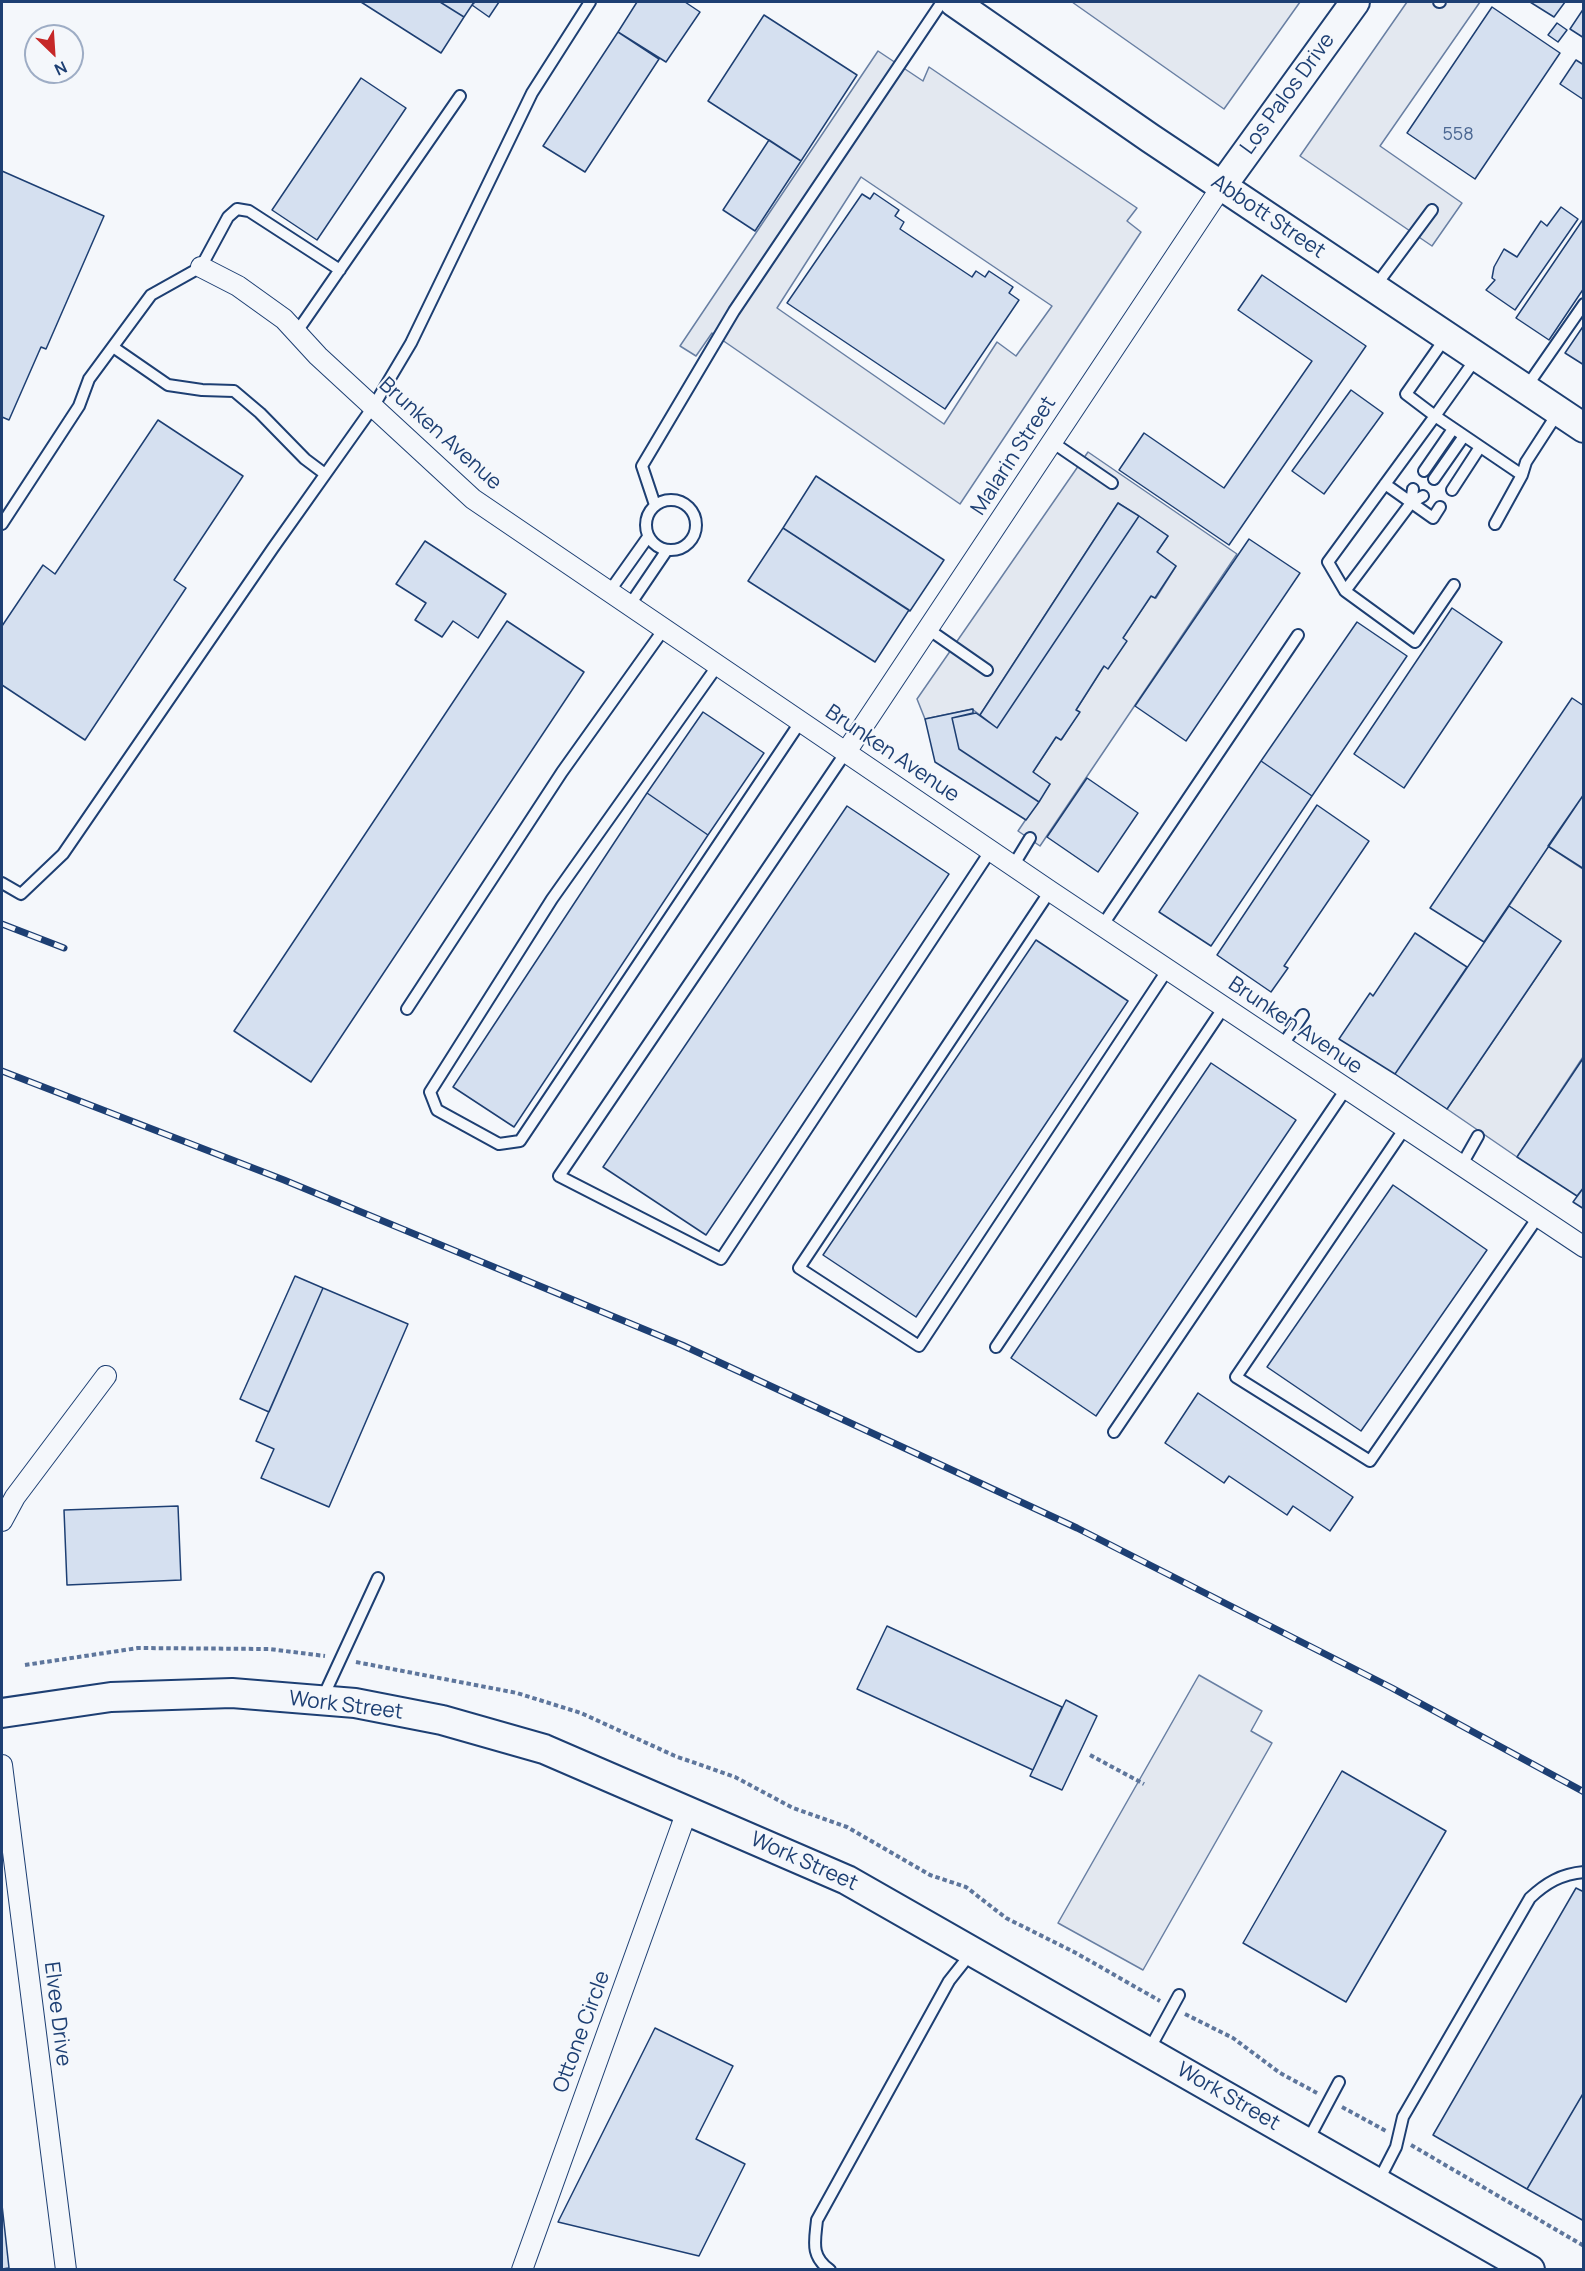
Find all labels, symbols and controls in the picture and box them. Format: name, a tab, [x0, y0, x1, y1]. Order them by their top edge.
north arrow	[24, 24, 84, 84]
street label: Los Palos Drive	[1236, 28, 1340, 160]
text: N	[51, 56, 71, 81]
house number: 558	[1442, 124, 1474, 146]
street label: Abbott Street	[1206, 170, 1330, 264]
street label: Brunken Avenue	[374, 372, 506, 496]
street label: Malarin Street	[966, 392, 1062, 520]
street label: Brunken Avenue	[820, 700, 964, 808]
street label: Brunken Avenue	[1223, 972, 1367, 1080]
street label: Work Street	[288, 1687, 404, 1725]
street label: Work Street	[746, 1827, 862, 1897]
street label: Elvee Drive	[38, 1960, 76, 2068]
street label: Ottone Circle	[548, 1968, 616, 2096]
street label: Work Street	[1172, 2057, 1284, 2137]

